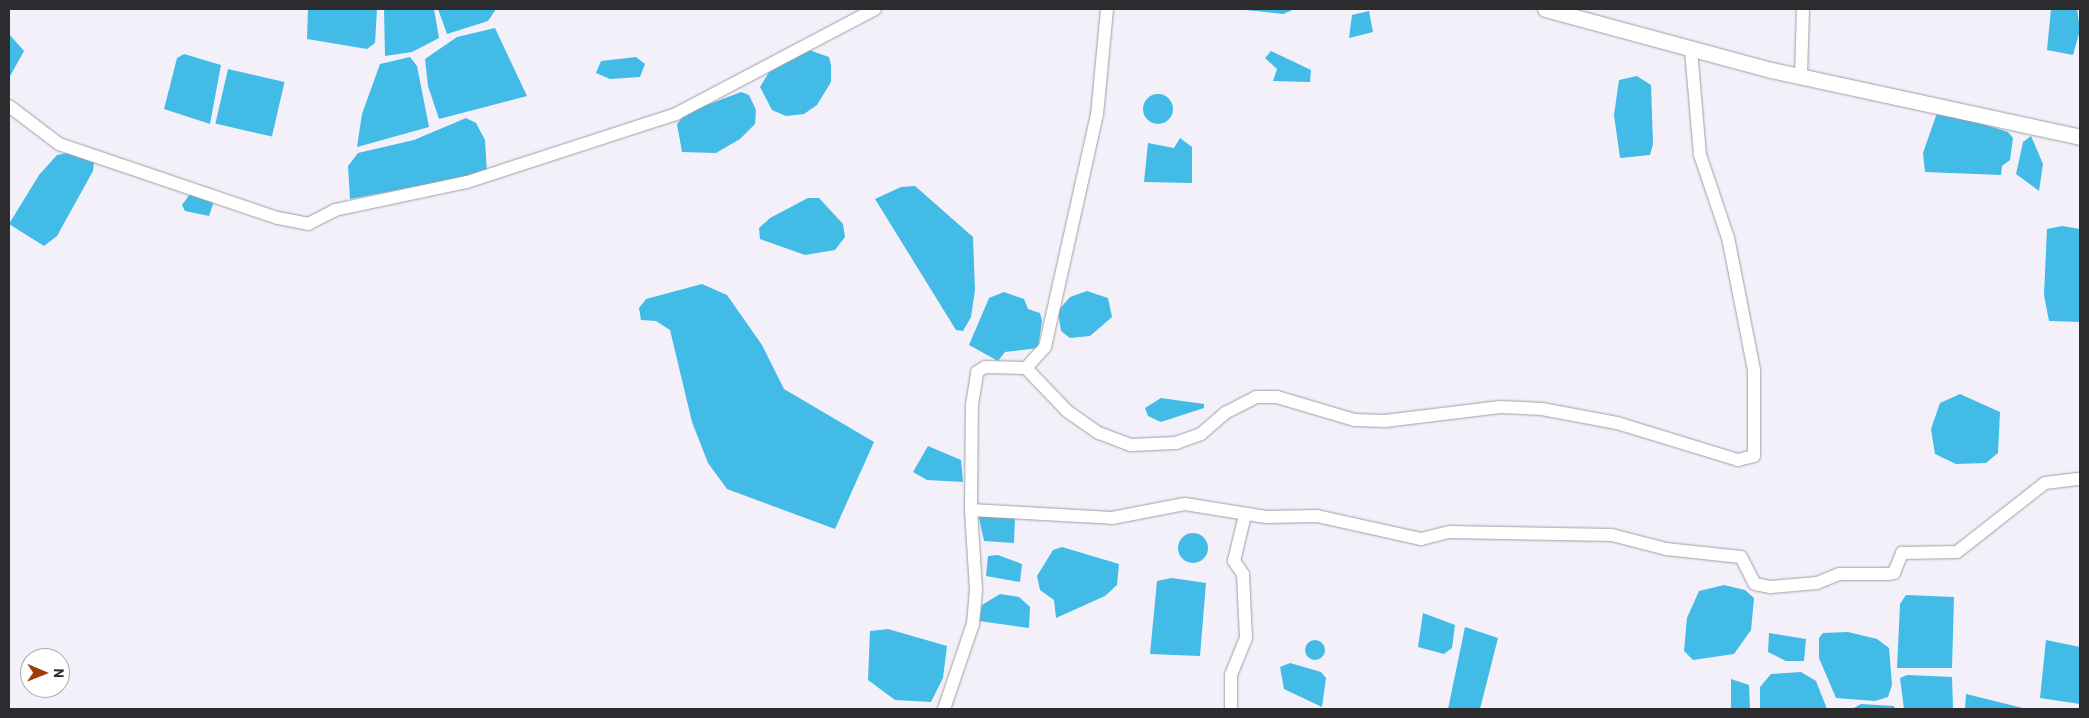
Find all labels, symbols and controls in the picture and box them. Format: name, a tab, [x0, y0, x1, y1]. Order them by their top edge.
north arrow	[20, 648, 70, 698]
text: N	[51, 668, 68, 678]

